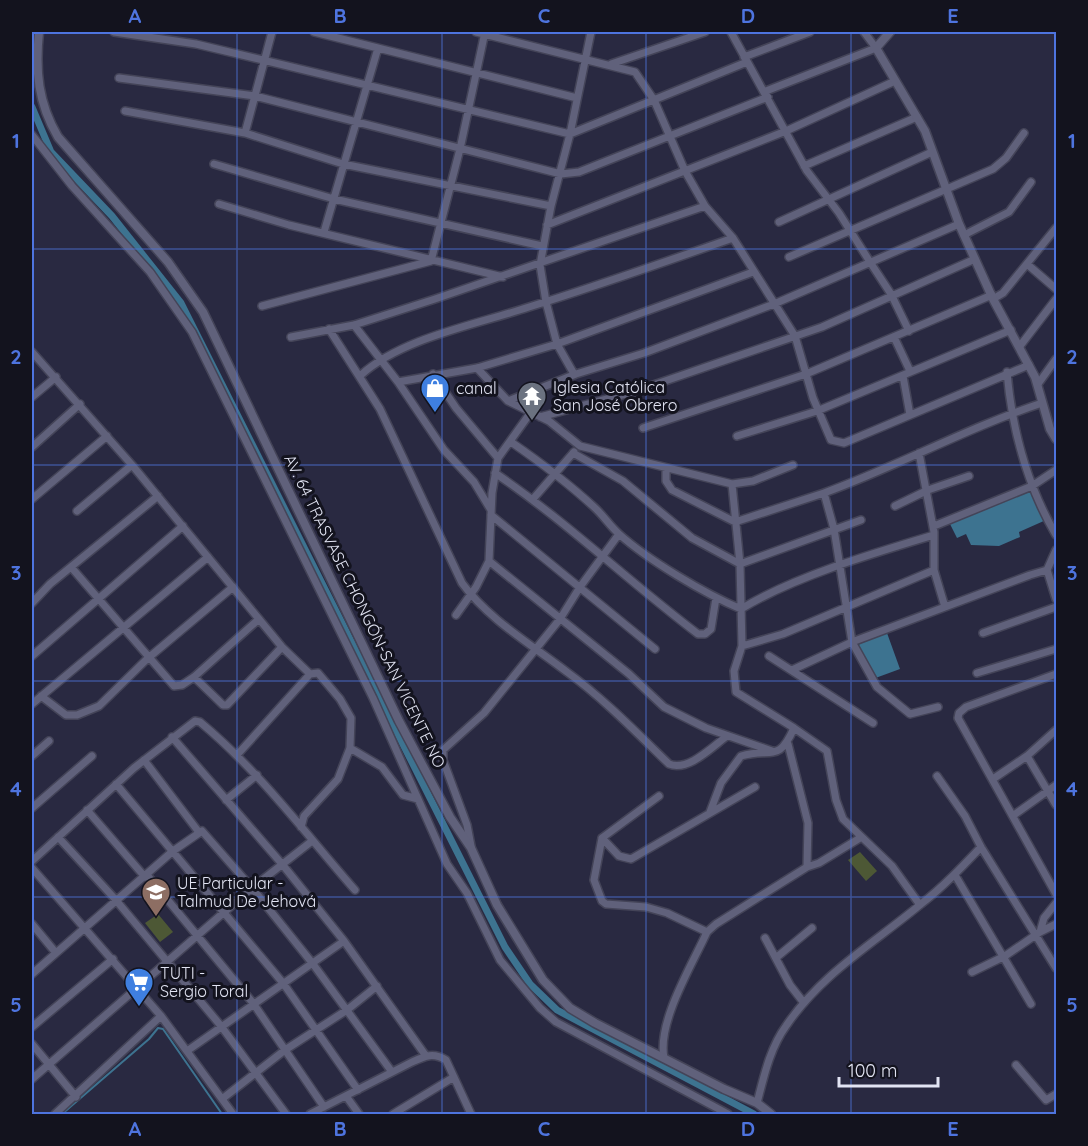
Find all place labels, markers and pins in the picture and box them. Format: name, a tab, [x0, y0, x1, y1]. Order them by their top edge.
shop icon: canal	[419, 372, 451, 414]
place label: Iglesia Católica San José Obrero	[553, 377, 677, 415]
place label: canal	[456, 378, 497, 398]
temple icon: Iglesia Católica San José Obrero	[516, 380, 548, 422]
place label: UE Particular - Talmud De Jehová	[177, 873, 316, 911]
school or university icon: UE Particular - Talmud De Jehová	[140, 876, 172, 918]
place label: TUTI - Sergio Toral	[160, 963, 248, 1001]
supermarket icon: TUTI - Sergio Toral	[123, 966, 155, 1008]

